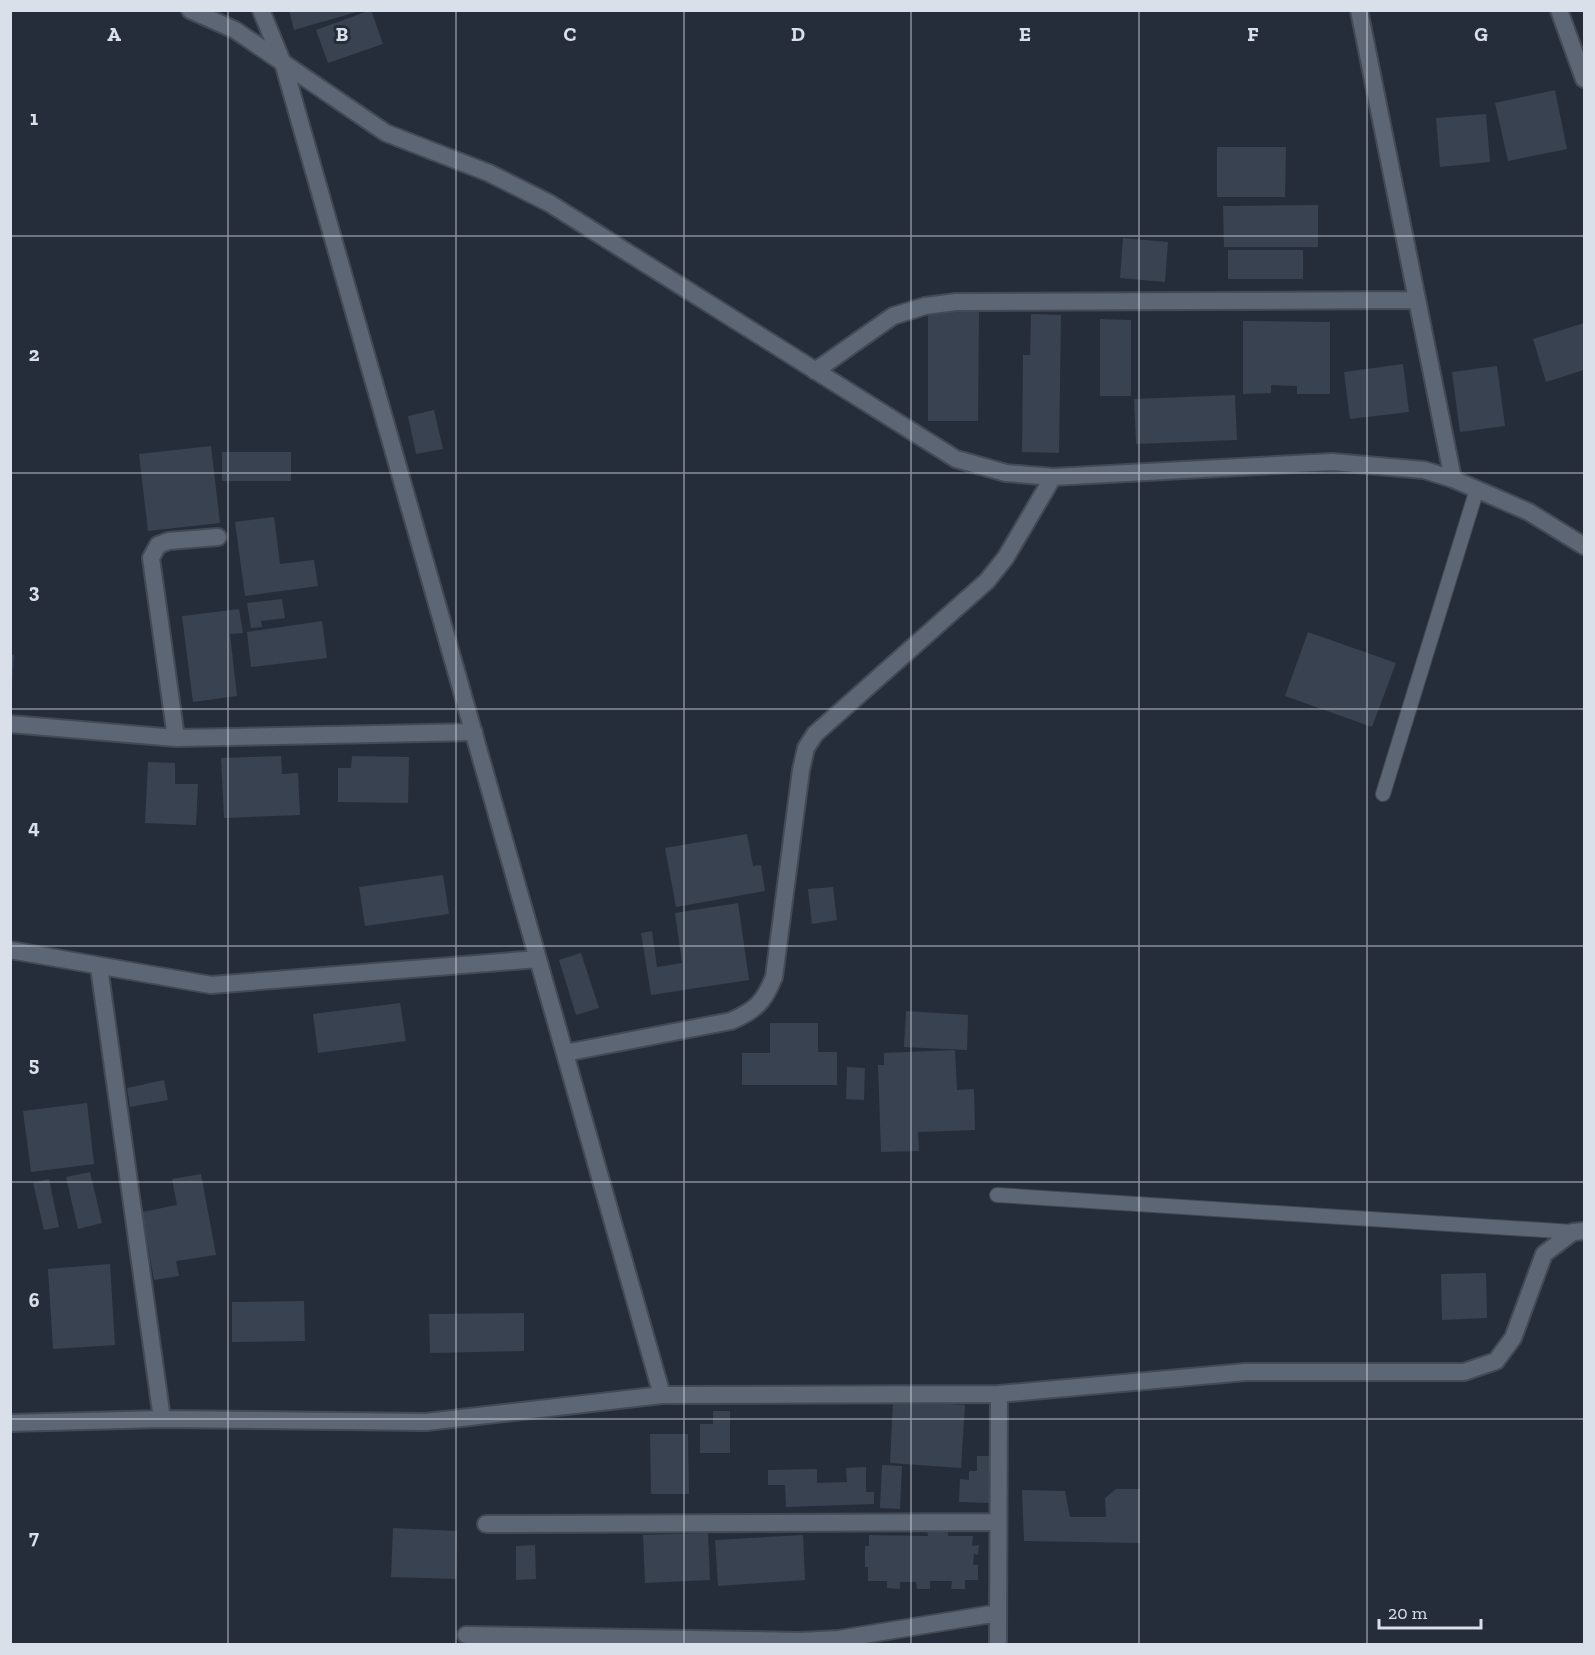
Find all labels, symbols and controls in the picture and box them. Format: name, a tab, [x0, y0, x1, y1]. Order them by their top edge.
text: A	[107, 22, 121, 46]
text: B	[336, 22, 348, 46]
text: C	[564, 22, 577, 46]
text: D	[791, 22, 805, 46]
text: E	[1019, 22, 1031, 46]
text: F	[1247, 22, 1259, 46]
text: G	[1474, 22, 1488, 46]
text: 1	[30, 106, 38, 130]
text: 2	[29, 342, 40, 366]
text: 3	[29, 579, 40, 603]
text: 4	[28, 815, 40, 839]
text: 5	[29, 1052, 39, 1076]
text: 6	[29, 1288, 40, 1312]
text: 7	[29, 1525, 39, 1549]
scale bar	[1379, 1592, 1481, 1630]
text: 20 m	[1388, 1602, 1428, 1624]

